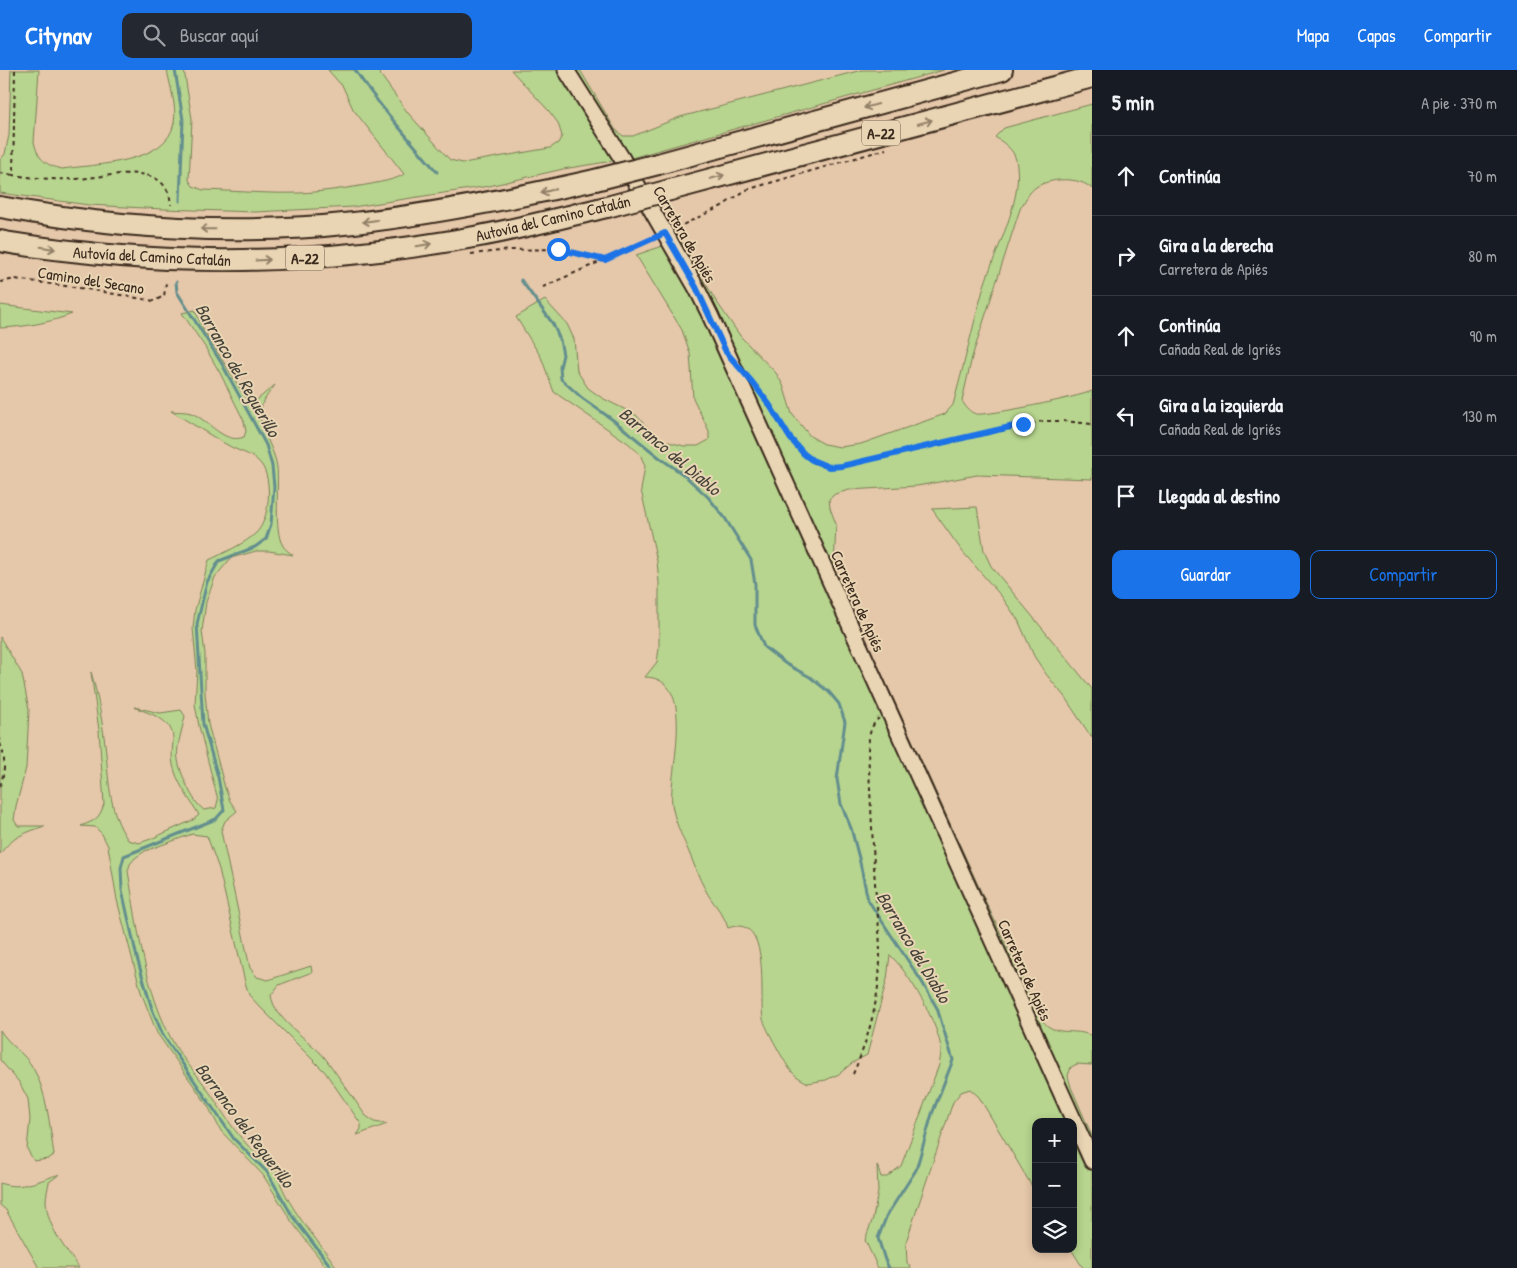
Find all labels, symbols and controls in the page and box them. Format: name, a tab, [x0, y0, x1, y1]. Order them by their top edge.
search box	[122, 13, 472, 58]
text: Citynav	[25, 19, 92, 51]
icon: search	[140, 21, 168, 49]
text: Buscar aquí	[180, 22, 259, 48]
text: Mapa	[1297, 23, 1329, 48]
text: Capas	[1357, 23, 1396, 48]
text: Compartir	[1424, 23, 1492, 48]
text: 5 min	[1112, 88, 1154, 117]
text: A pie · 370 m	[1421, 92, 1497, 114]
one-way arrow	[863, 101, 879, 111]
one-way arrow	[916, 116, 932, 126]
road number: A-22	[862, 120, 900, 146]
icon: ahead	[1112, 162, 1140, 190]
text: Continúa	[1159, 163, 1220, 189]
text: 70 m	[1467, 165, 1497, 187]
one-way arrow	[708, 172, 724, 181]
street label: Carretera de Apiés	[648, 181, 722, 287]
one-way arrow	[540, 187, 556, 196]
street label: Autovía del Camino Catalán	[474, 190, 632, 246]
one-way arrow	[363, 216, 379, 226]
one-way arrow	[201, 224, 217, 233]
text: Gira a la derecha	[1159, 232, 1273, 258]
route start	[547, 238, 570, 261]
one-way arrow	[416, 240, 432, 250]
street label: Autovía del Camino Catalán	[72, 241, 232, 271]
icon: right	[1112, 242, 1140, 270]
one-way arrow	[40, 244, 56, 254]
text: 80 m	[1468, 245, 1497, 267]
road number: A-22	[286, 246, 324, 270]
one-way arrow	[254, 255, 270, 265]
text: Carretera de Apiés	[1159, 258, 1268, 280]
street label: Camino del Secano	[36, 261, 146, 299]
water label: Barranco del Reguerillo	[190, 299, 287, 443]
text: Continúa	[1159, 312, 1220, 338]
icon: ahead	[1112, 322, 1140, 350]
text: 90 m	[1469, 325, 1497, 347]
text: Cañada Real de Igriés	[1159, 338, 1281, 360]
text: Gira a la izquierda	[1159, 392, 1283, 418]
water label: Barranco del Diablo	[614, 401, 728, 502]
icon: left	[1112, 402, 1140, 430]
text: 130 m	[1462, 405, 1497, 427]
route end	[1012, 413, 1035, 436]
text: Cañada Real de Igriés	[1159, 418, 1281, 440]
icon: arrive	[1112, 482, 1140, 510]
text: Llegada al destino	[1159, 483, 1280, 509]
street label: Carretera de Apiés	[826, 547, 890, 655]
button: Guardar	[1112, 550, 1300, 599]
button: Compartir	[1310, 550, 1497, 599]
water label: Barranco del Diablo	[871, 887, 958, 1009]
street label: Carretera de Apiés	[993, 916, 1057, 1024]
water label: Barranco del Reguerillo	[190, 1057, 301, 1194]
map controls	[1032, 1118, 1077, 1253]
button: +	[1032, 1118, 1077, 1163]
button: −	[1032, 1163, 1077, 1208]
button: layers	[1032, 1208, 1077, 1253]

